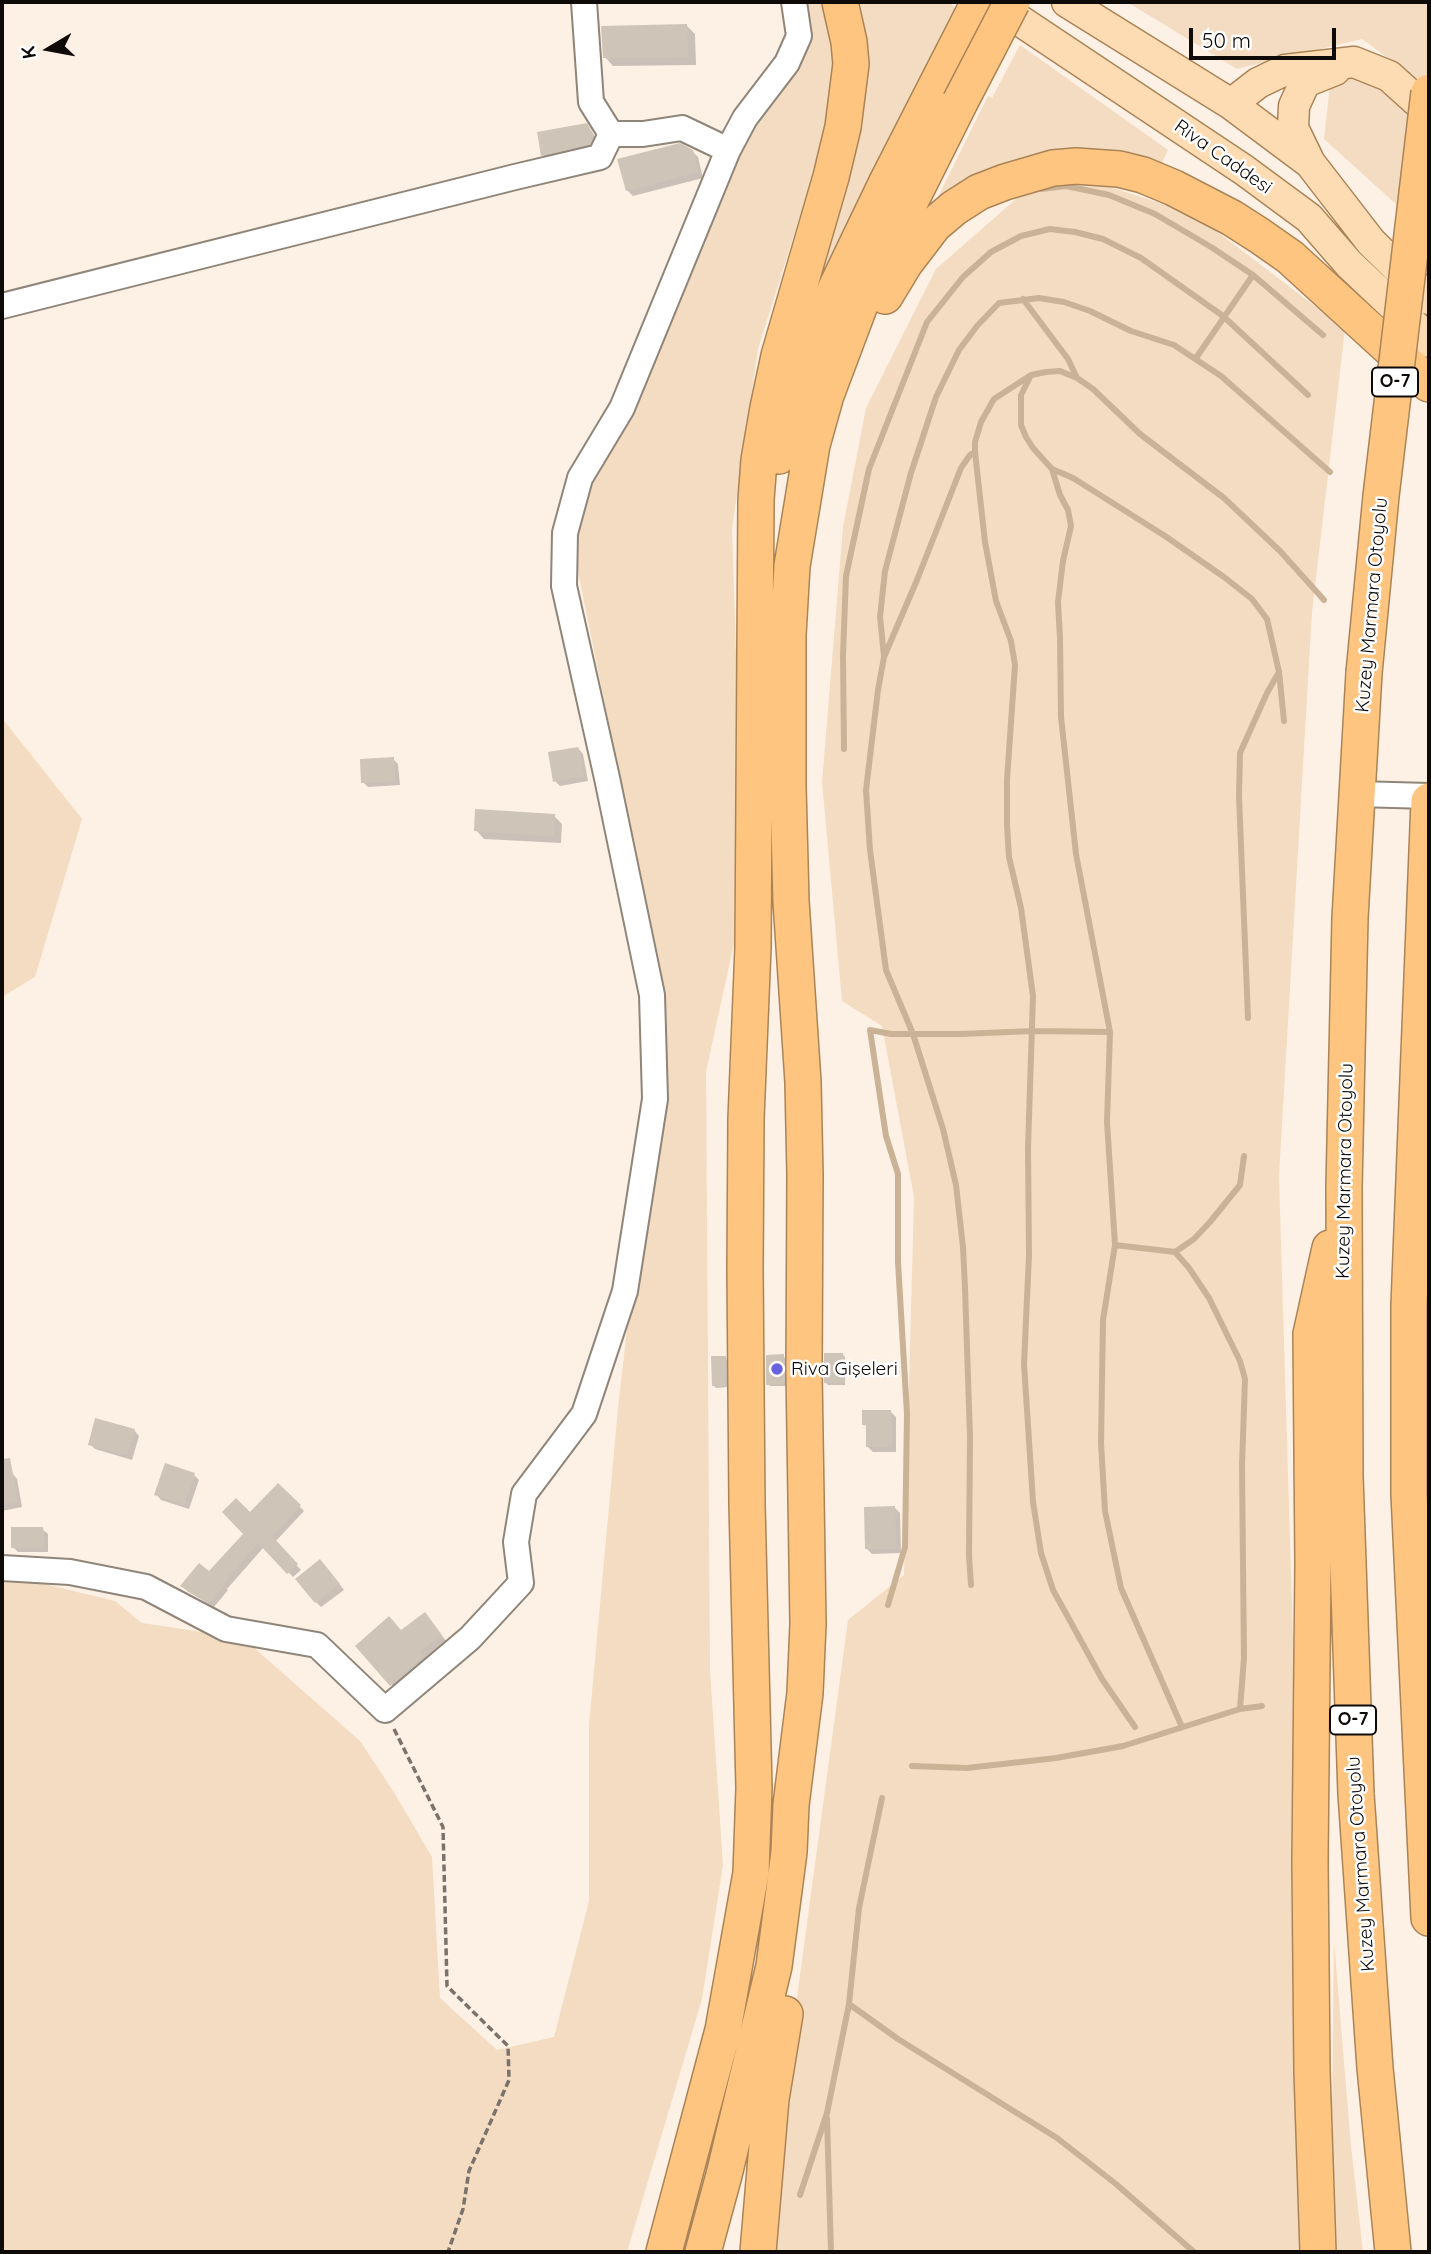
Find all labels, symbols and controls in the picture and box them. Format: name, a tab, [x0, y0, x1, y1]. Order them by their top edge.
north arrow	[14, 14, 84, 84]
scale bar	[1193, 14, 1340, 58]
text: 50 m	[1202, 27, 1251, 53]
text: K	[15, 44, 41, 61]
street label: Riva Caddesi	[1170, 115, 1276, 199]
road number: O-7	[1372, 368, 1418, 396]
street label: Kuzey Marmara Otoyolu	[1351, 497, 1393, 713]
street label: Kuzey Marmara Otoyolu	[1332, 1063, 1358, 1279]
place label: Riva Gişeleri	[791, 1358, 898, 1380]
marker: Riva Gişeleri	[769, 1361, 785, 1377]
road number: O-7	[1330, 1706, 1376, 1735]
street label: Kuzey Marmara Otoyolu	[1342, 1756, 1380, 1972]

